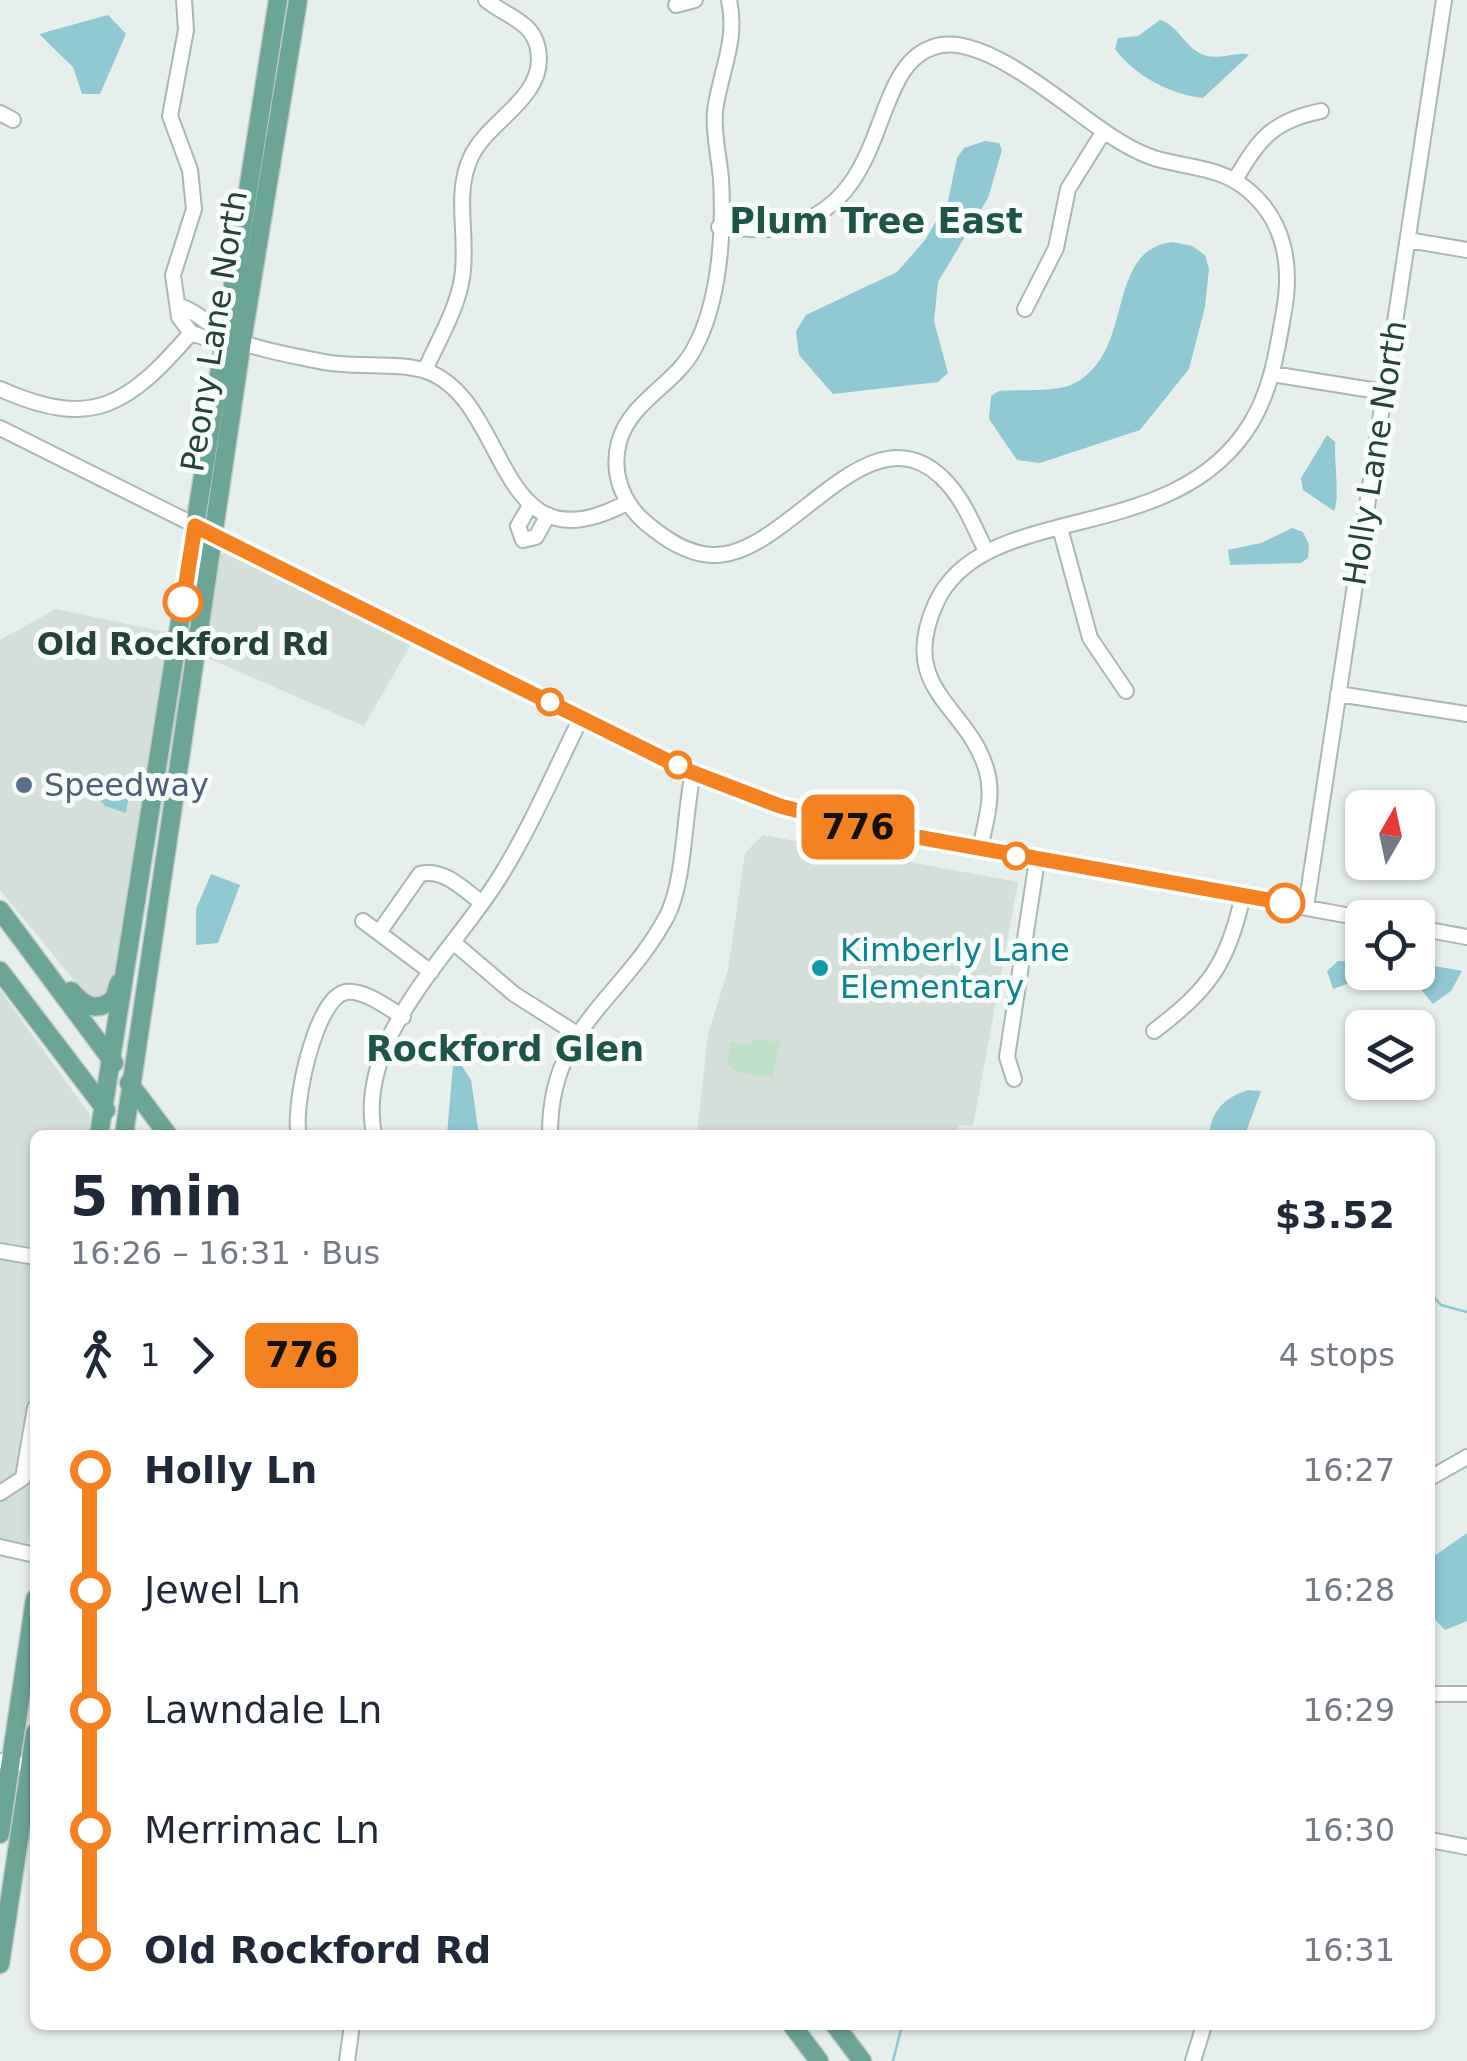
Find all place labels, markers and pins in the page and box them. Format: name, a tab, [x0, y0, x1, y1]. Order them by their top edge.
marker: Old Rockford Rd	[164, 583, 202, 621]
place label: Old Rockford Rd	[37, 625, 329, 663]
unlabelled marker	[537, 689, 563, 715]
unlabelled marker	[665, 752, 691, 778]
place label: Speedway	[44, 766, 209, 804]
marker: Speedway	[13, 774, 35, 796]
unlabelled marker	[1003, 843, 1029, 869]
unlabelled marker	[1266, 884, 1304, 922]
place label: Kimberly Lane Elementary	[840, 931, 1070, 1006]
marker: Kimberly Lane Elementary	[809, 957, 831, 979]

